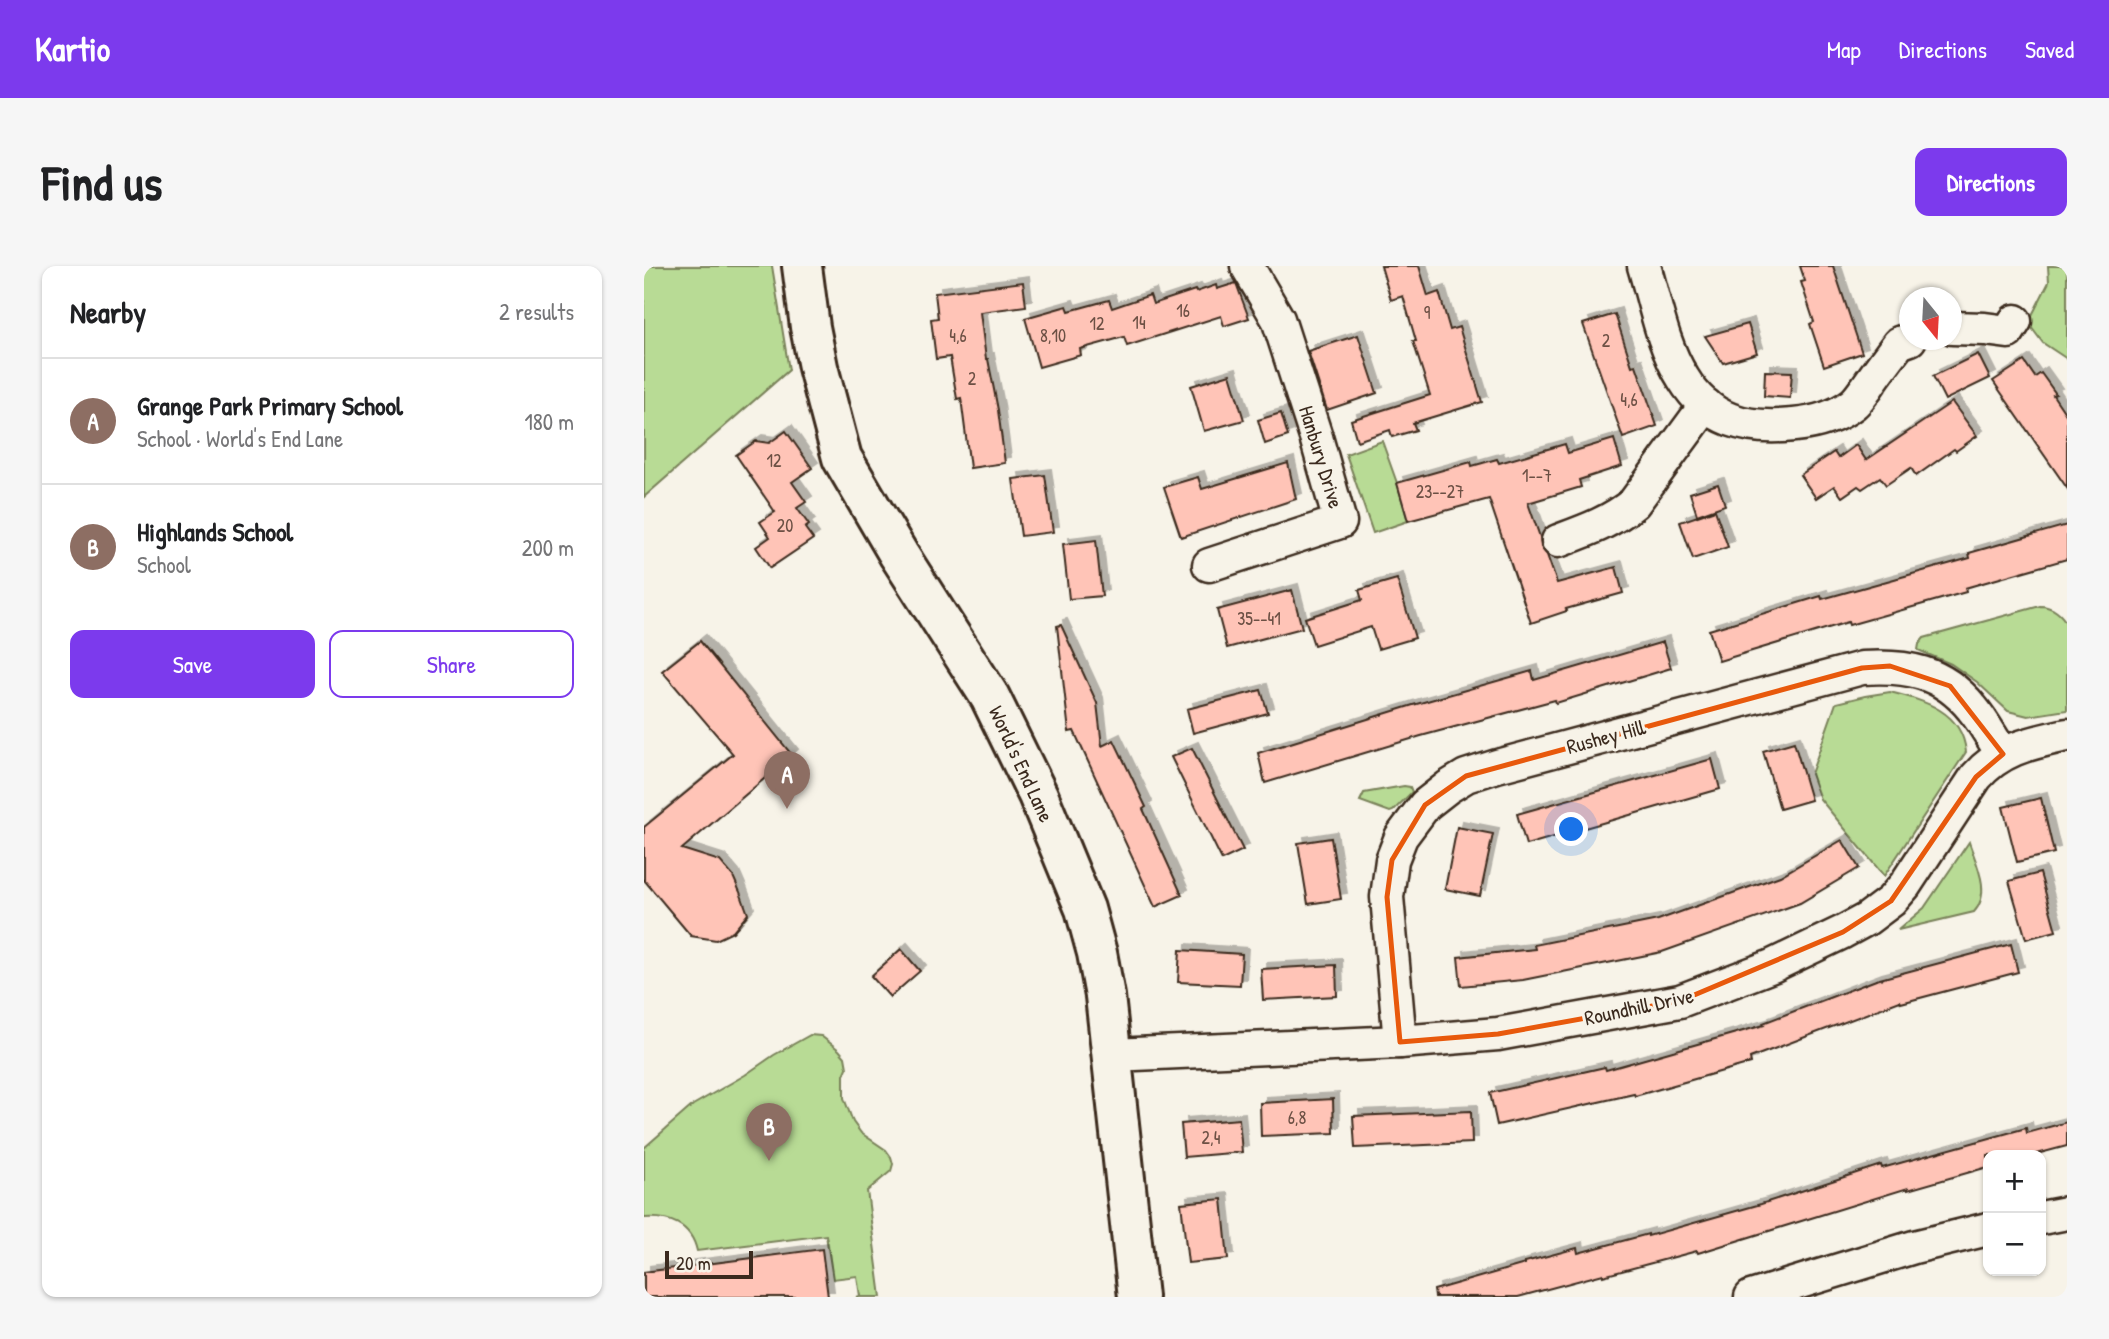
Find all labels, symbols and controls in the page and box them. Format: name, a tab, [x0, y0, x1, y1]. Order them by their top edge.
text: Kartio	[35, 27, 110, 71]
text: Map	[1827, 33, 1861, 65]
text: Directions	[1899, 33, 1987, 65]
text: Saved	[2025, 33, 2074, 65]
button: Directions	[1915, 148, 2067, 216]
text: Find us	[42, 149, 162, 215]
north arrow	[1899, 287, 1962, 350]
text: Nearby	[70, 292, 146, 332]
text: 2 results	[499, 296, 574, 327]
house number: 16	[1176, 298, 1190, 323]
house number: 9	[1424, 300, 1431, 325]
house number: 14	[1132, 310, 1146, 335]
house number: 12	[1090, 311, 1105, 336]
house number: 4,6	[949, 323, 967, 348]
house number: 8,10	[1040, 323, 1066, 348]
house number: 2	[1602, 328, 1611, 353]
house number: 2	[968, 366, 977, 391]
house number: 4,6	[1620, 387, 1638, 412]
text: Grange Park Primary School	[137, 388, 403, 423]
street label: Hanbury Drive	[1292, 402, 1351, 512]
text: A	[87, 406, 99, 437]
text: 180 m	[524, 406, 574, 437]
text: School · World's End Lane	[137, 423, 343, 454]
house number: 12	[767, 448, 782, 473]
house number: 1--7	[1522, 463, 1552, 488]
house number: 23--27	[1416, 479, 1464, 504]
house number: 20	[777, 513, 793, 538]
text: Highlands School	[137, 514, 293, 549]
text: B	[87, 532, 99, 563]
text: 200 m	[522, 532, 574, 563]
text: School	[137, 549, 191, 580]
house number: 35--41	[1237, 606, 1281, 631]
button: Save	[70, 630, 315, 698]
button: Share	[329, 630, 574, 698]
street label: World's End Lane	[982, 701, 1061, 827]
street label: Rushey Hill	[1563, 712, 1649, 761]
pin: A	[764, 751, 810, 809]
your location	[1554, 812, 1588, 846]
street label: Roundhill Drive	[1582, 981, 1696, 1032]
pin: B	[746, 1103, 792, 1161]
house number: 6,8	[1288, 1105, 1307, 1130]
house number: 2,4	[1202, 1125, 1221, 1150]
map controls	[1983, 1150, 2046, 1276]
button: +	[1983, 1150, 2046, 1213]
button: −	[1983, 1213, 2046, 1276]
scale bar	[665, 1248, 752, 1280]
text: 20 m	[676, 1250, 711, 1276]

